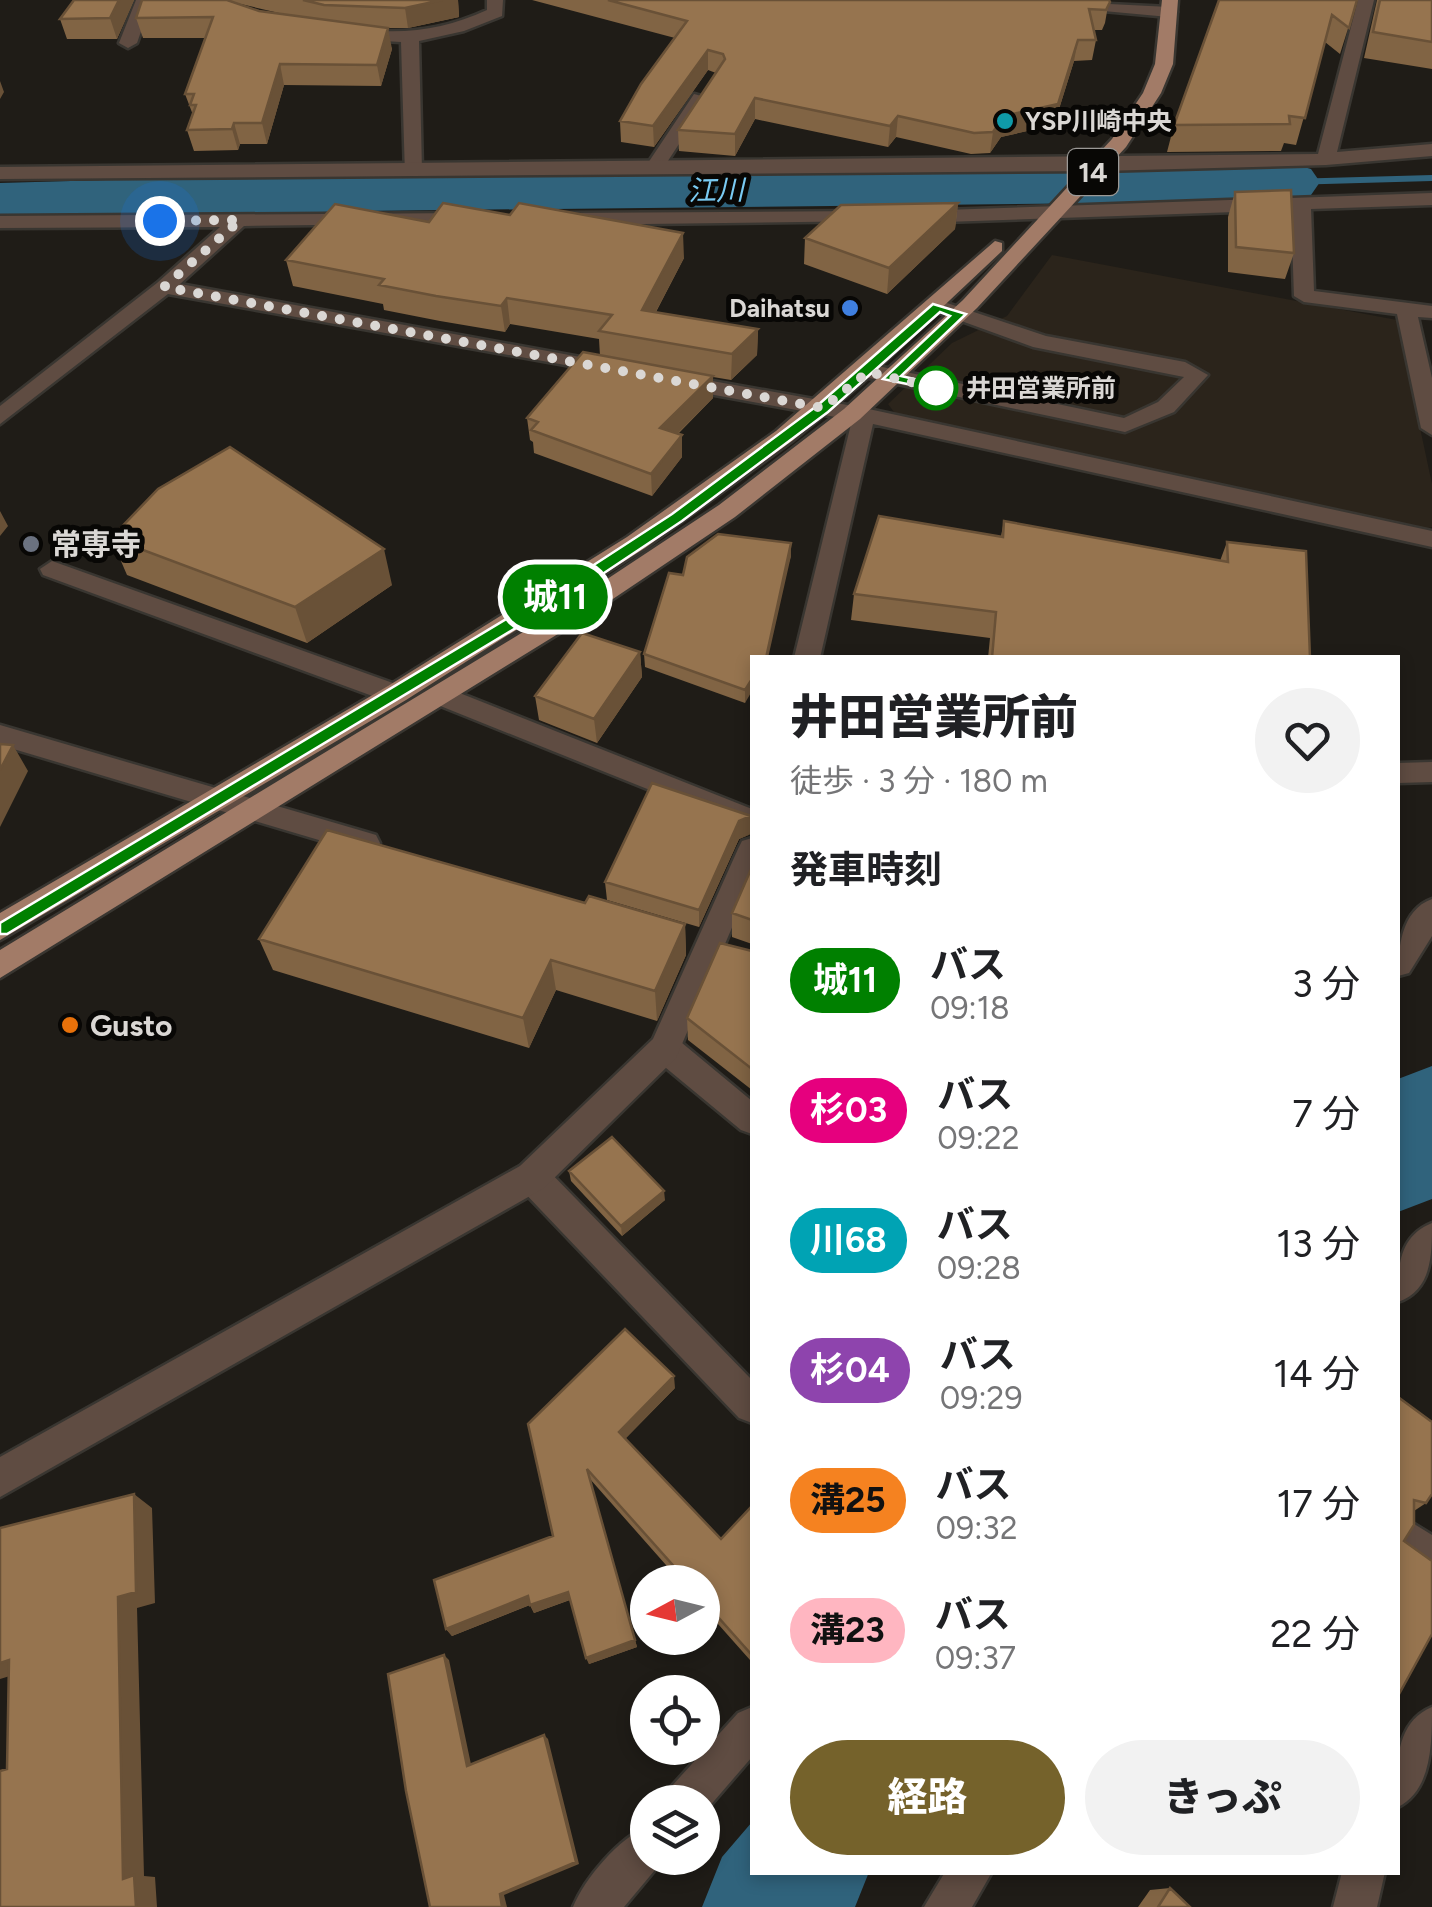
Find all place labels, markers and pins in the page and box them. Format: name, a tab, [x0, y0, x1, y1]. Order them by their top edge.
place label: YSP川崎中央	[1025, 106, 1171, 136]
marker: YSP川崎中央	[994, 110, 1016, 132]
place label: Daihatsu	[729, 293, 830, 323]
marker: Daihatsu	[839, 297, 861, 319]
marker: 井田営業所前	[915, 367, 957, 409]
place label: 井田営業所前	[966, 373, 1116, 403]
place label: 常専寺	[51, 526, 141, 563]
marker: 常専寺	[20, 533, 42, 555]
place label: Gusto	[90, 1007, 173, 1044]
marker: Gusto	[59, 1014, 81, 1036]

